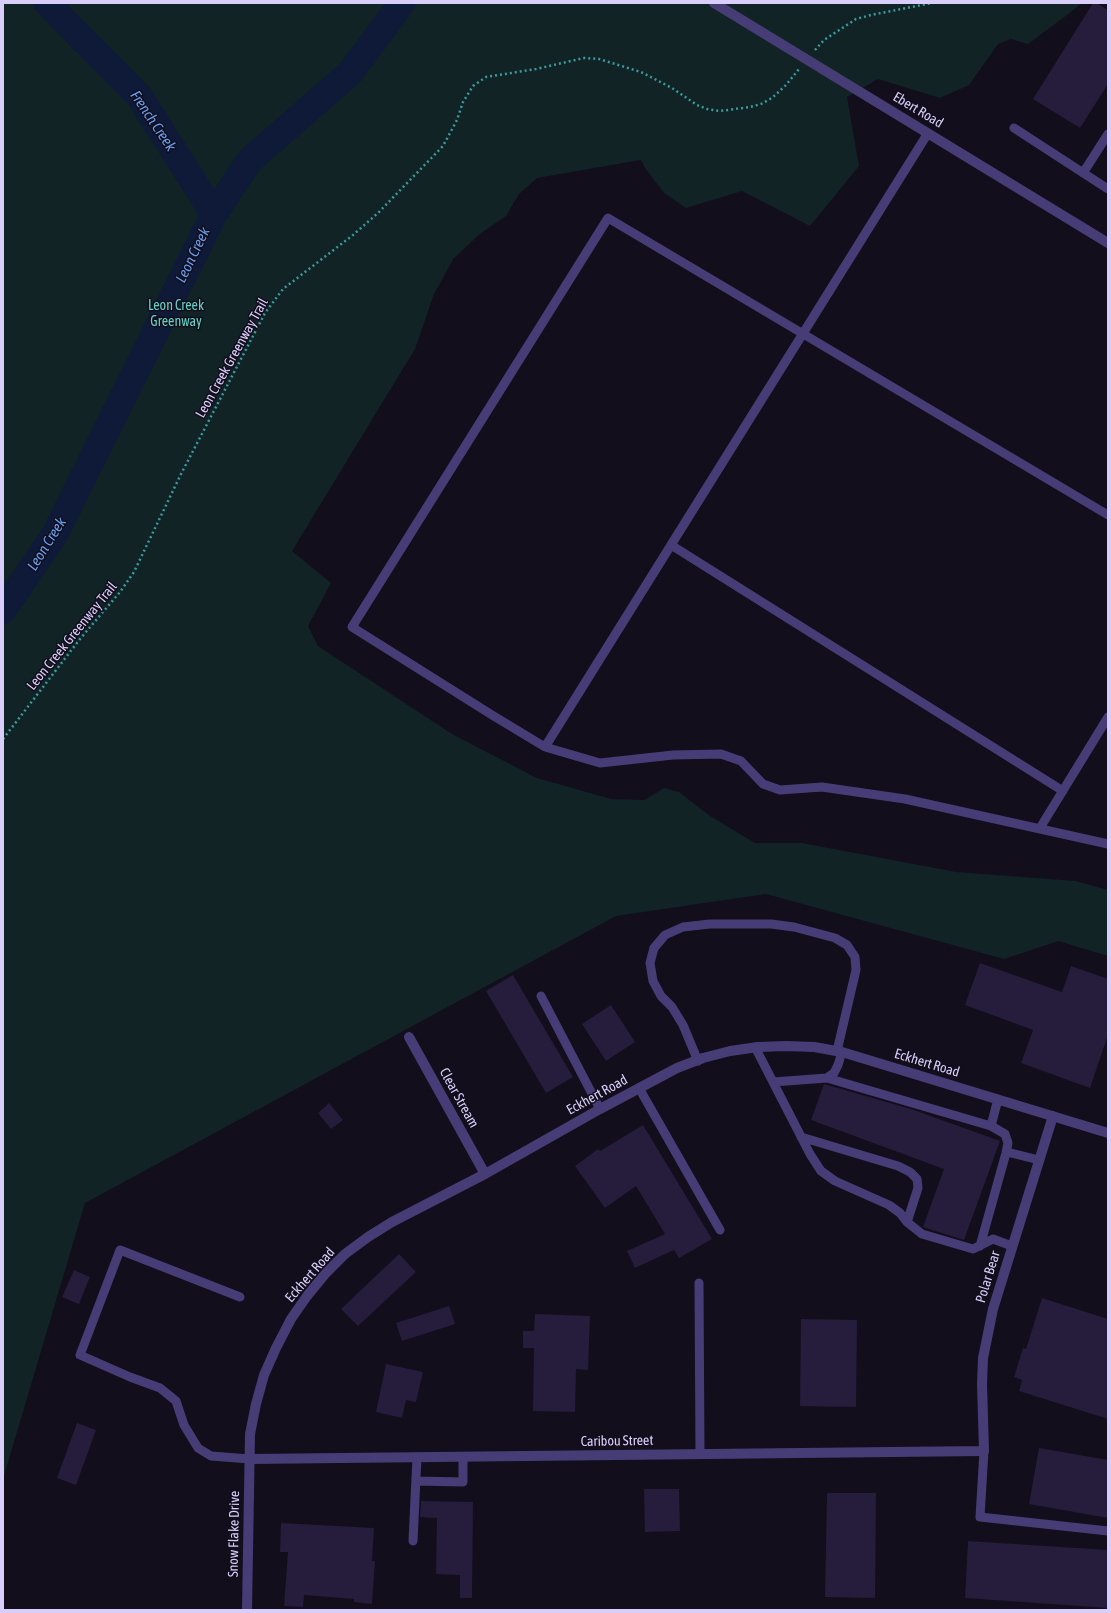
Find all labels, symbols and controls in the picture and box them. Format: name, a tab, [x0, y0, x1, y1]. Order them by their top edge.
water label: French Creek	[126, 87, 180, 155]
street label: Ebert Road	[890, 88, 946, 132]
water label: Leon Creek	[172, 224, 214, 286]
street label: Leon Creek Greenway Trail	[192, 295, 272, 421]
park label: Leon Creek Greenway	[148, 298, 204, 330]
water label: Leon Creek	[24, 514, 70, 574]
street label: Leon Creek Greenway Trail	[23, 579, 121, 693]
street label: Eckhert Road	[892, 1045, 962, 1081]
street label: Clear Stream	[436, 1065, 482, 1131]
street label: Eckhert Road	[564, 1071, 630, 1119]
street label: Eckhert Road	[282, 1244, 338, 1306]
street label: Polar Bear	[972, 1249, 1004, 1305]
street label: Caribou Street	[580, 1432, 654, 1450]
street label: Snow Flake Drive	[225, 1491, 243, 1577]

